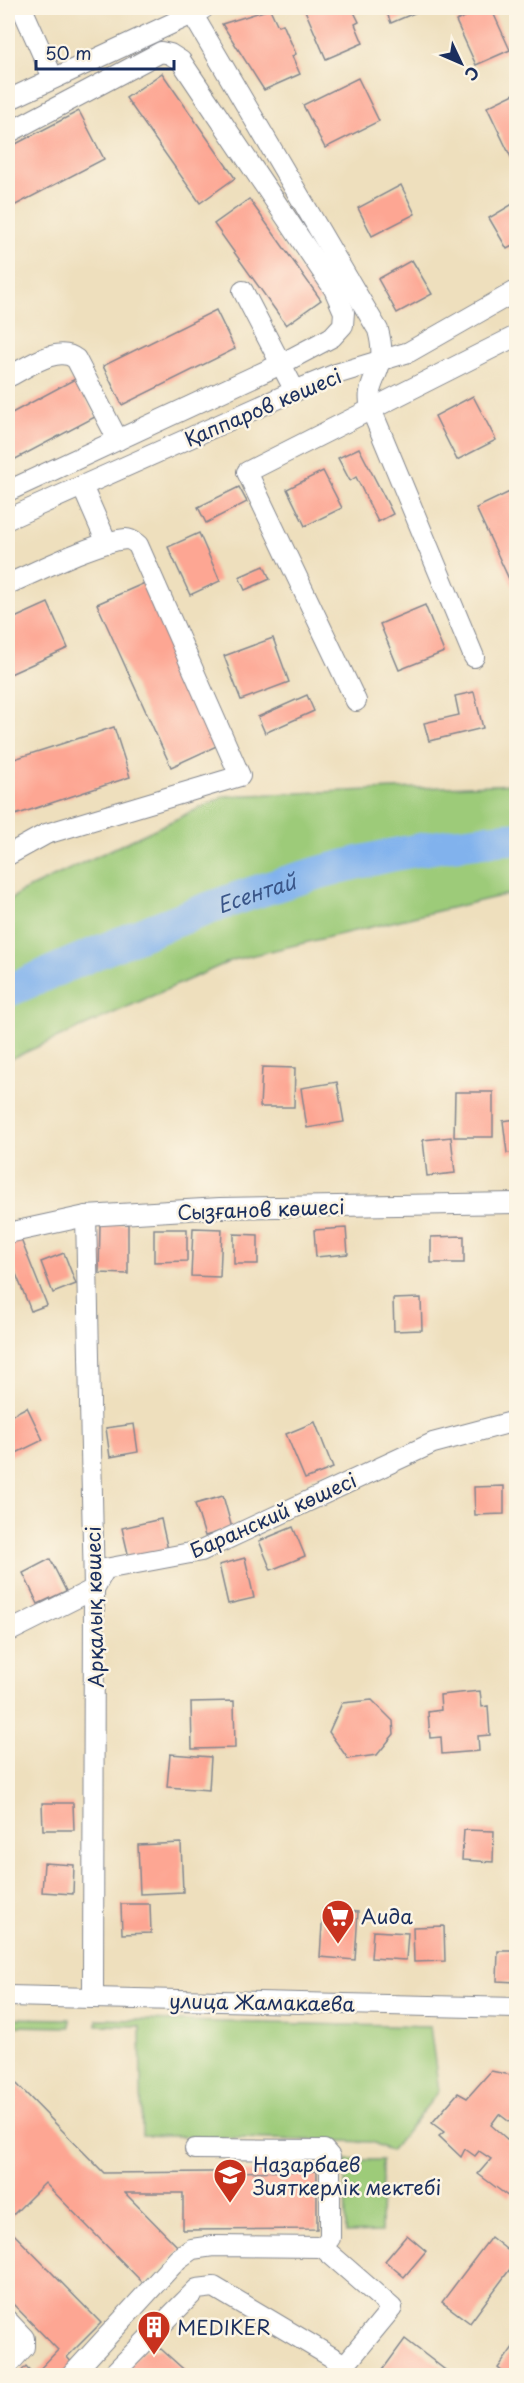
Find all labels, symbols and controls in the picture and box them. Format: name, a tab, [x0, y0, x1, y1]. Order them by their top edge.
scale bar	[36, 33, 174, 71]
north arrow	[431, 33, 491, 93]
text: 50 m	[45, 39, 92, 66]
text: С	[460, 61, 485, 87]
street label: Қаппаров көшесі	[180, 360, 346, 454]
water label: Есентай	[212, 864, 302, 920]
street label: Сызғанов көшесі	[177, 1191, 345, 1227]
street label: Баранский көшесі	[185, 1465, 361, 1565]
street label: Арқалық көшесі	[78, 1526, 110, 1688]
supermarket icon: Аида	[320, 1898, 356, 1945]
place label: Аида	[361, 1901, 413, 1931]
street label: улица Жамакаева	[169, 1985, 356, 2019]
place label: Назарбаев Зияткерлік мектебі	[253, 2149, 441, 2202]
school or university icon: Назарбаев Зияткерлік мектебі	[212, 2157, 248, 2204]
building icon: MEDIKER	[136, 2309, 172, 2356]
place label: MEDIKER	[177, 2312, 271, 2342]

